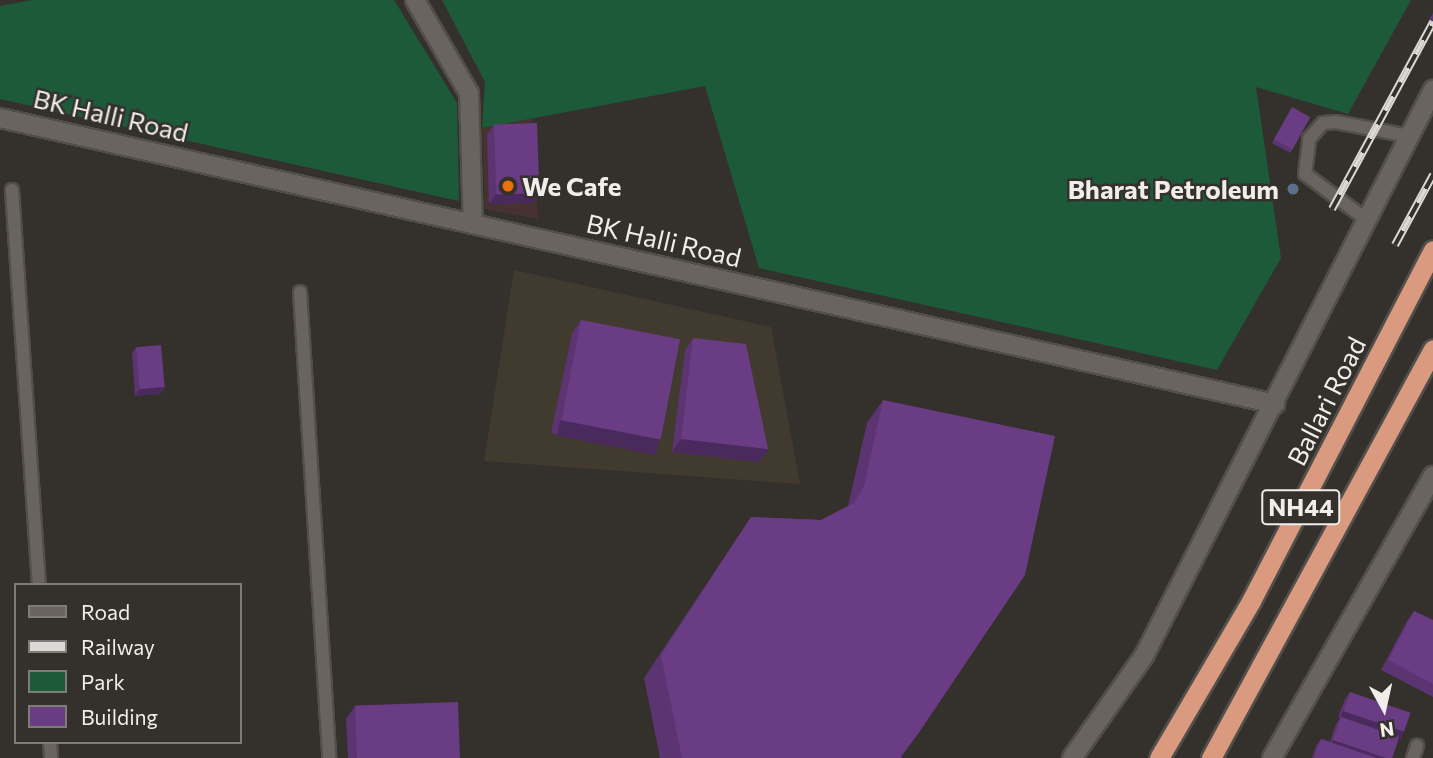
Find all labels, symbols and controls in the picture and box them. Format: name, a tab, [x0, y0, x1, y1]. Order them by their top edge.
street label: BK Halli Road	[31, 82, 191, 148]
place label: We Cafe	[522, 170, 621, 202]
place label: Bharat Petroleum	[1068, 173, 1279, 205]
marker: We Cafe	[500, 178, 516, 194]
marker: Bharat Petroleum	[1285, 181, 1301, 197]
street label: BK Halli Road	[584, 207, 744, 273]
street label: Ballari Road	[1280, 332, 1372, 470]
road number: NH44	[1261, 486, 1341, 528]
legend	[14, 583, 242, 744]
text: Road	[81, 599, 130, 624]
text: Railway	[81, 634, 155, 659]
text: Park	[81, 669, 125, 694]
north arrow	[1349, 674, 1419, 744]
text: Building	[81, 704, 158, 729]
text: N	[1378, 718, 1396, 743]

